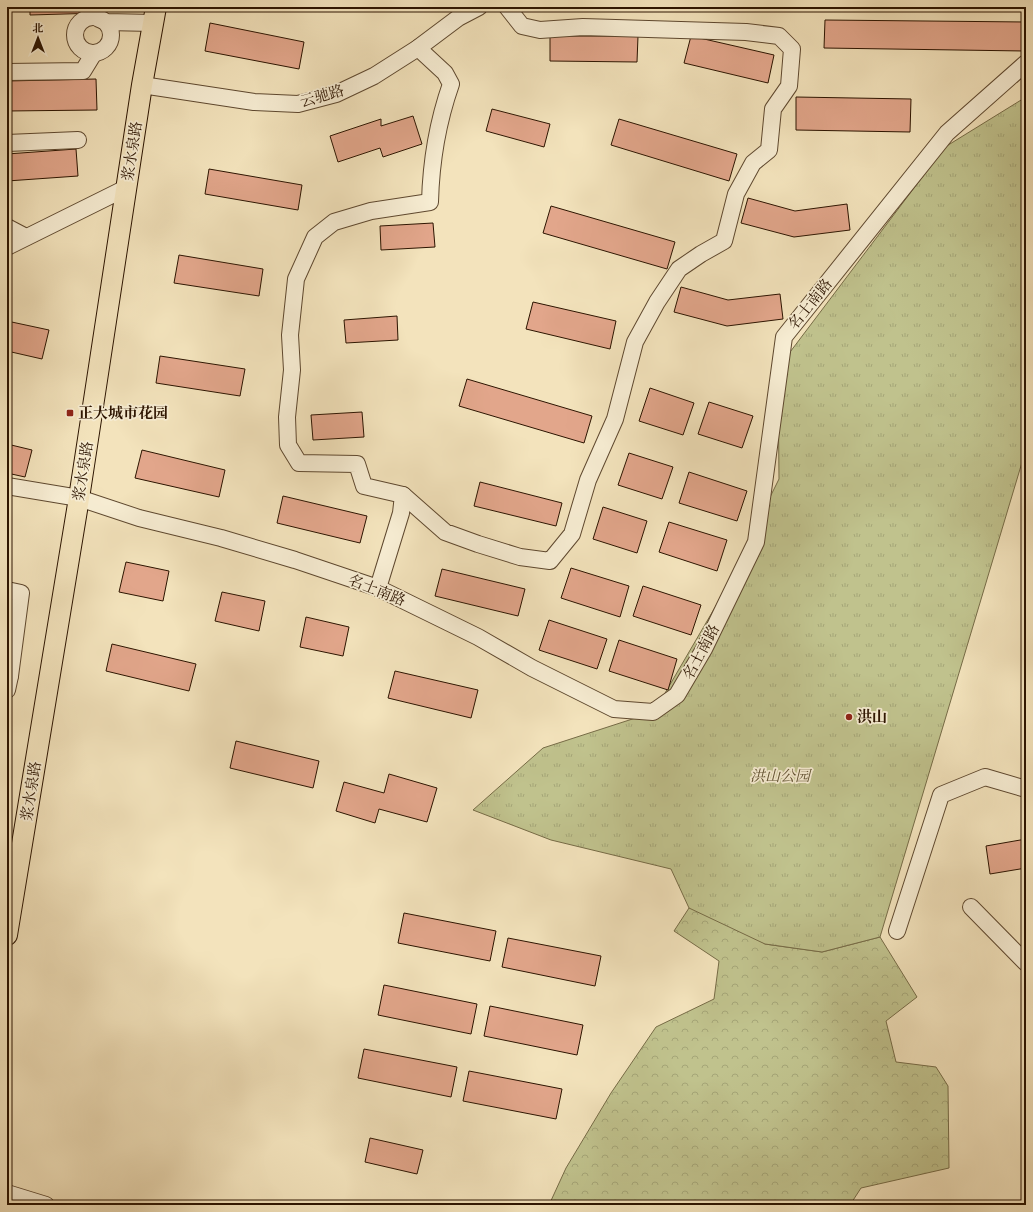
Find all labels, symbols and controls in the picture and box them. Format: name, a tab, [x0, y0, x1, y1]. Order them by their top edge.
north arrow	[18, 18, 58, 58]
text: 北	[33, 21, 44, 36]
street label: 云驰路	[298, 80, 346, 112]
street label: 浆水泉路	[117, 120, 147, 182]
street label: 名士南路	[783, 274, 837, 334]
place label: 正大城市花园	[78, 403, 168, 423]
marker: 正大城市花园	[65, 408, 75, 418]
street label: 浆水泉路	[68, 440, 98, 502]
street label: 名士南路	[345, 569, 409, 611]
street label: 名士南路	[678, 621, 724, 683]
place label: 洪山	[857, 707, 887, 727]
marker: 洪山	[844, 712, 854, 722]
street label: 浆水泉路	[16, 760, 46, 822]
park label: 洪山公园	[750, 766, 812, 786]

